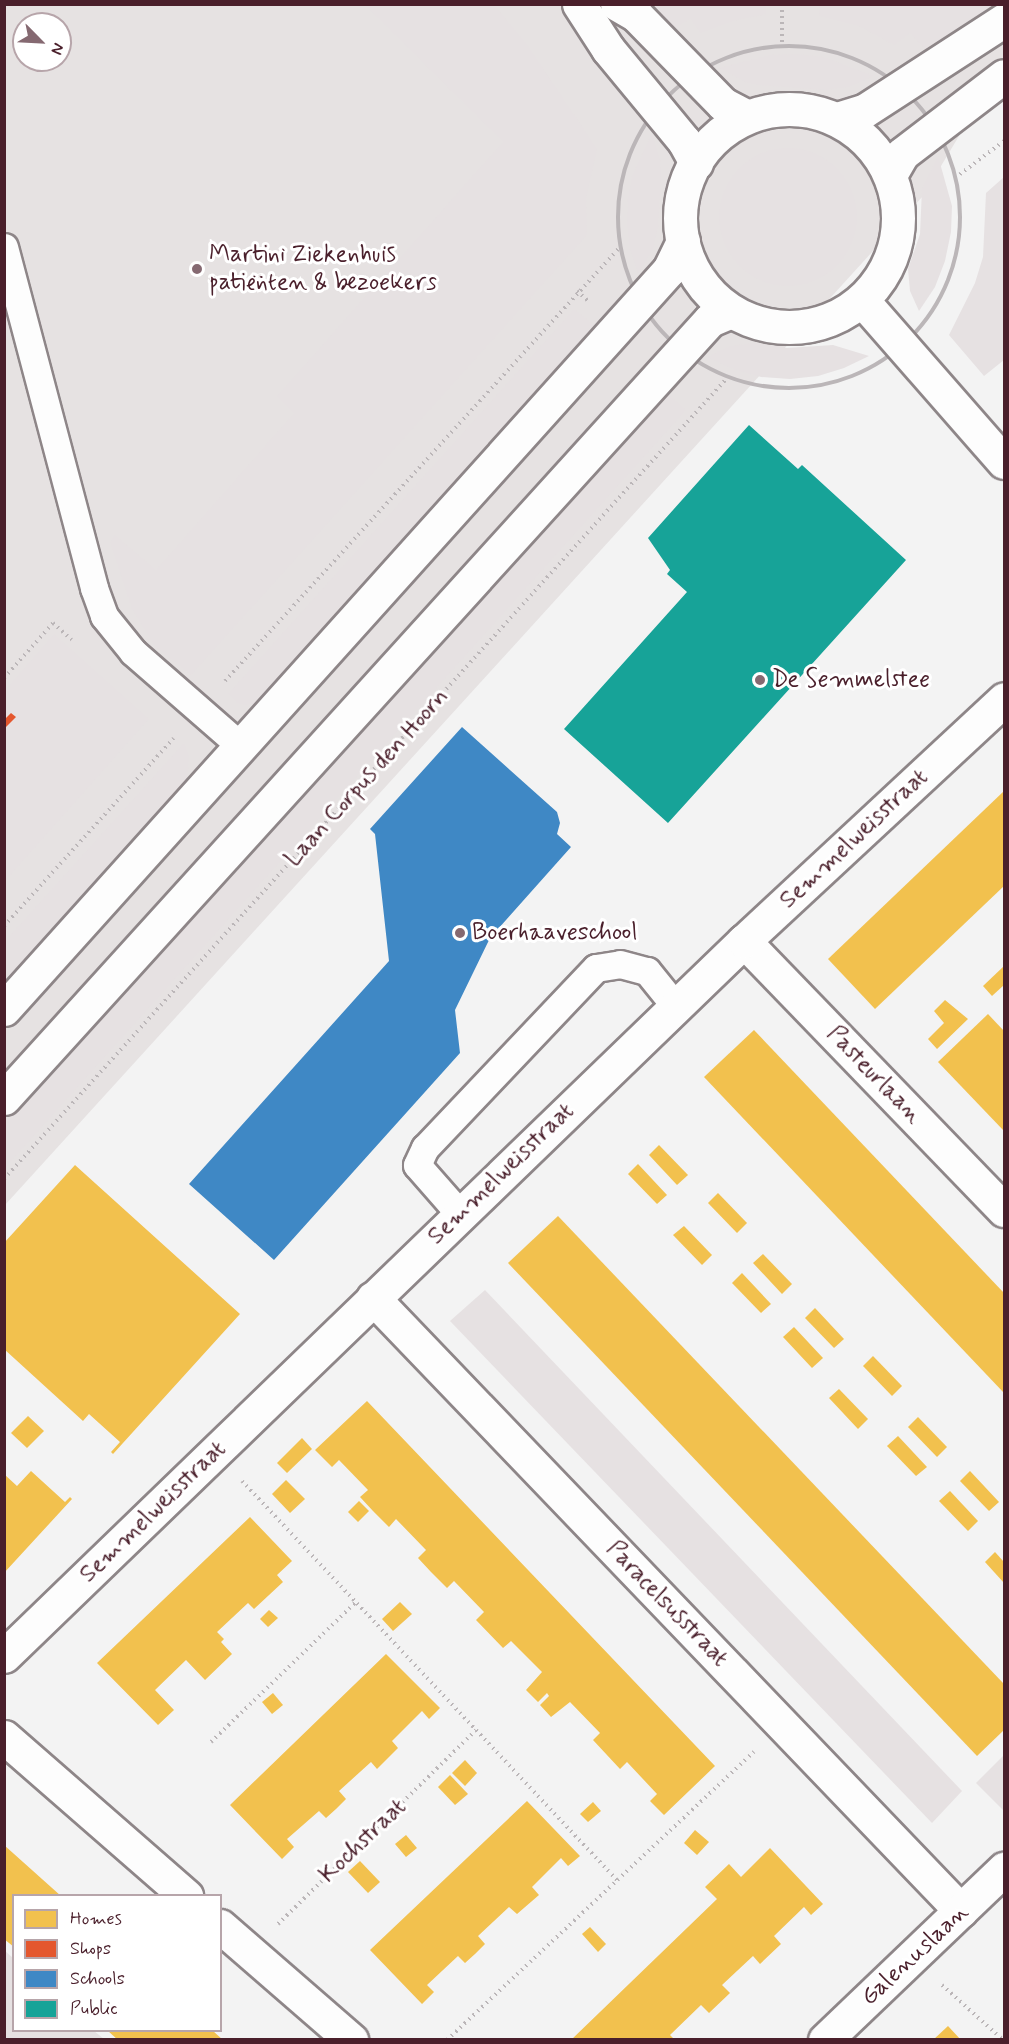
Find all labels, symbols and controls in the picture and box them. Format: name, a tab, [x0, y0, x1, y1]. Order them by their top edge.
north arrow	[12, 12, 72, 72]
text: N	[45, 40, 69, 58]
place label: Martini Ziekenhuis patiënten & bezoekers	[209, 241, 437, 297]
marker: Martini Ziekenhuis patiënten & bezoekers	[190, 262, 204, 276]
place label: De Semmelstee	[772, 666, 935, 694]
marker: De Semmelstee	[753, 673, 767, 687]
street label: Laan Corpus den Hoorn	[277, 680, 457, 876]
street label: Semmelweisstraat	[774, 763, 934, 915]
place label: Boerhaaveschool	[472, 919, 637, 947]
marker: Boerhaaveschool	[453, 926, 467, 940]
street label: Pasteurlaan	[820, 1020, 928, 1130]
street label: Semmelweisstraat	[422, 1097, 580, 1251]
street label: Semmelweisstraat	[74, 1435, 232, 1589]
street label: Paracelsusstraat	[600, 1535, 734, 1673]
street label: Kochstraat	[314, 1793, 412, 1889]
legend	[12, 1894, 222, 2032]
street label: Galenuslaan	[855, 1898, 975, 2012]
text: Homes	[70, 1907, 122, 1931]
text: Shops	[70, 1937, 111, 1961]
text: Schools	[70, 1967, 125, 1991]
text: Public	[70, 1997, 118, 2021]

